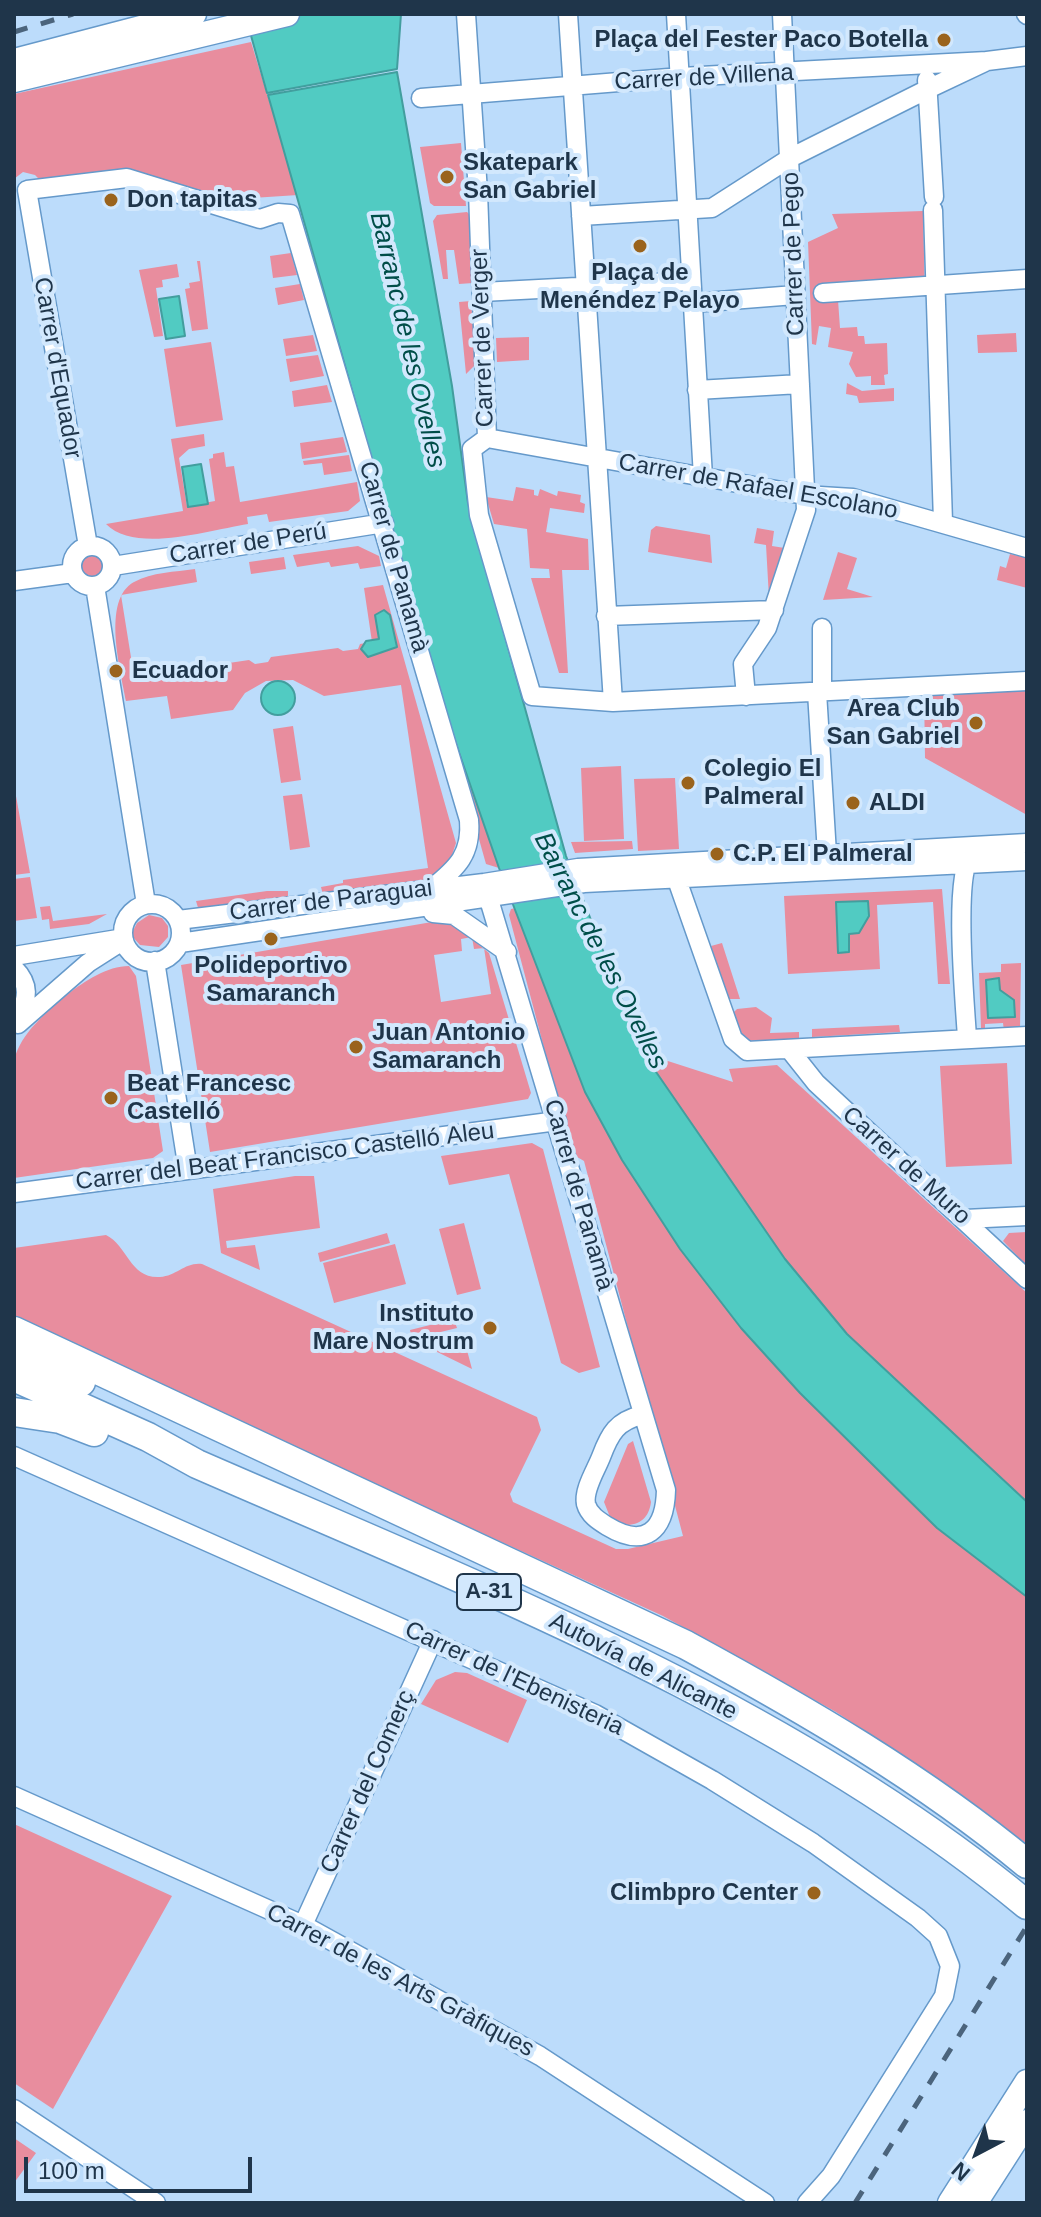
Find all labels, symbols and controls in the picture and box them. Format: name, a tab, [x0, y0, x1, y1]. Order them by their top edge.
place label: Plaça del Fester Paco Botella	[595, 26, 928, 54]
marker: Plaça del Fester Paco Botella	[935, 31, 953, 49]
street label: Carrer de Villena	[614, 59, 794, 97]
place label: Skatepark San Gabriel	[463, 149, 596, 205]
marker: Skatepark San Gabriel	[438, 168, 456, 186]
street label: Carrer de Pego	[777, 172, 811, 336]
place label: Don tapitas	[127, 186, 258, 214]
marker: Don tapitas	[102, 191, 120, 209]
water label: Barranc de les Ovelles	[362, 209, 452, 471]
marker: Plaça de Menéndez Pelayo	[631, 237, 649, 255]
street label: Carrer de Verger	[465, 248, 501, 428]
place label: Plaça de Menéndez Pelayo	[540, 259, 740, 315]
street label: Carrer d'Equador	[27, 275, 87, 461]
street label: Carrer de Rafael Escolano	[616, 448, 900, 526]
street label: Carrer de Panamà	[352, 458, 434, 656]
street label: Carrer de Perú	[167, 517, 329, 571]
place label: Ecuador	[132, 657, 228, 685]
marker: Ecuador	[107, 662, 125, 680]
place label: Area Club San Gabriel	[827, 695, 960, 751]
marker: Area Club San Gabriel	[967, 714, 985, 732]
place label: Colegio El Palmeral	[704, 755, 821, 811]
marker: Colegio El Palmeral	[679, 774, 697, 792]
place label: ALDI	[869, 789, 925, 817]
marker: ALDI	[844, 794, 862, 812]
water label: Barranc de les Ovelles	[527, 827, 673, 1075]
place label: C.P. El Palmeral	[733, 840, 913, 868]
marker: C.P. El Palmeral	[708, 845, 726, 863]
street label: Carrer de Paraguai	[228, 874, 434, 928]
marker: Polideportivo Samaranch	[262, 930, 280, 948]
place label: Polideportivo Samaranch	[194, 952, 348, 1008]
place label: Juan Antonio Samaranch	[372, 1019, 525, 1075]
marker: Juan Antonio Samaranch	[347, 1038, 365, 1056]
place label: Beat Francesc Castelló	[127, 1070, 291, 1126]
marker: Beat Francesc Castelló	[102, 1089, 120, 1107]
street label: Carrer de Panamà	[537, 1096, 619, 1294]
street label: Carrer de Muro	[836, 1101, 976, 1231]
street label: Carrer del Beat Francisco Castelló Aleu	[74, 1117, 496, 1197]
place label: Instituto Mare Nostrum	[313, 1300, 474, 1356]
marker: Instituto Mare Nostrum	[481, 1319, 499, 1337]
road number: A-31	[457, 1574, 521, 1610]
street label: Autovía de Alicante	[544, 1607, 742, 1727]
street label: Carrer de l'Ebenisteria	[400, 1616, 628, 1742]
street label: Carrer del Comerç	[315, 1686, 421, 1878]
place label: Climbpro Center	[610, 1879, 798, 1907]
marker: Climbpro Center	[805, 1884, 823, 1902]
street label: Carrer de les Arts Gràfiques	[261, 1898, 539, 2064]
north arrow	[937, 2113, 1017, 2193]
scale bar	[28, 2141, 256, 2191]
text: 100 m	[38, 2157, 105, 2184]
text: N	[947, 2157, 975, 2186]

